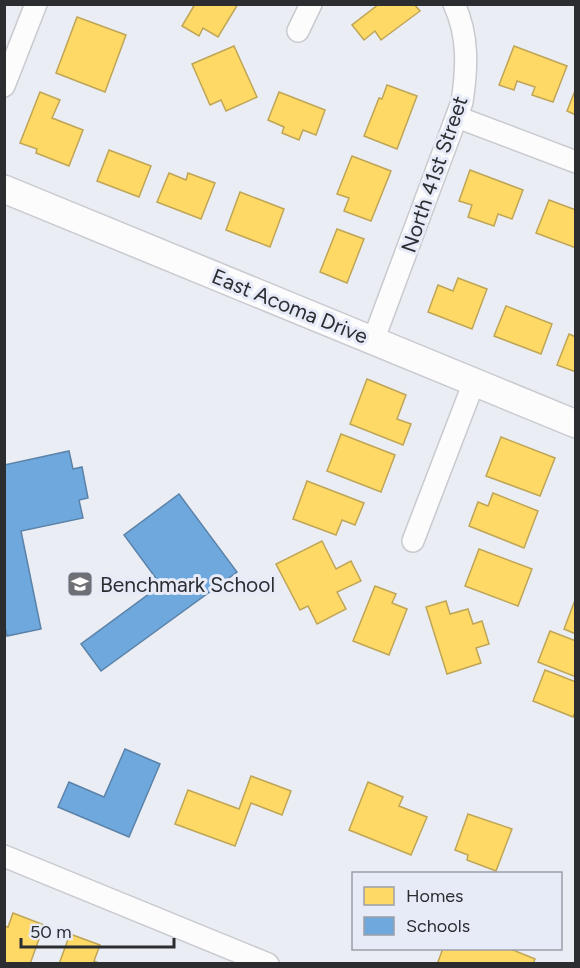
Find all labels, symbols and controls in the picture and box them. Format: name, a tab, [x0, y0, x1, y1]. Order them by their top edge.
street label: North 41st Street	[396, 92, 473, 256]
street label: East Acoma Drive	[208, 263, 372, 349]
school or university icon: Benchmark School	[65, 569, 95, 599]
place label: Benchmark School	[100, 572, 275, 597]
legend	[352, 872, 562, 950]
text: Homes	[406, 885, 464, 907]
scale bar	[21, 911, 174, 949]
text: Schools	[406, 915, 470, 937]
text: 50 m	[30, 921, 72, 943]

